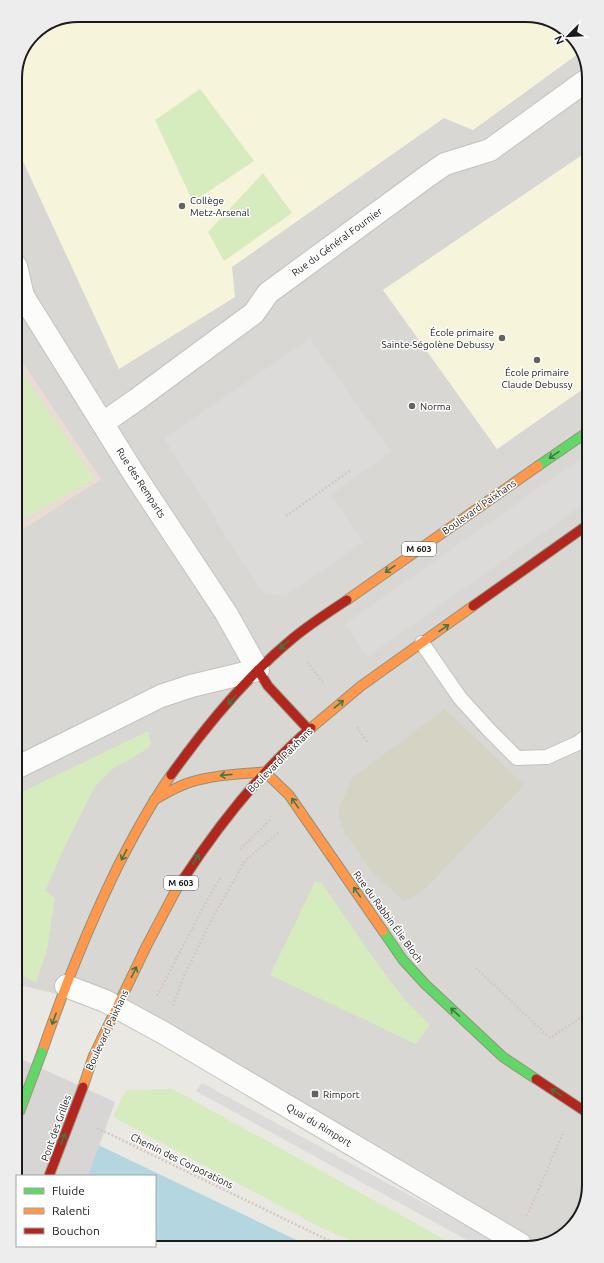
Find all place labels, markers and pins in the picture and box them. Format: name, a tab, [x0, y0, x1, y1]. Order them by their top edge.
place label: Collège Metz-Arsenal	[190, 195, 250, 218]
marker: Collège Metz-Arsenal	[177, 201, 187, 211]
place label: École primaire Sainte-Ségolène Debussy	[381, 326, 494, 350]
marker: École primaire Sainte-Ségolène Debussy	[497, 333, 507, 343]
marker: École primaire Claude Debussy	[532, 355, 542, 365]
place label: École primaire Claude Debussy	[502, 366, 573, 390]
marker: Norma	[407, 401, 417, 411]
place label: Norma	[420, 401, 451, 412]
marker: Rimport	[310, 1089, 320, 1099]
place label: Rimport	[323, 1089, 360, 1100]

